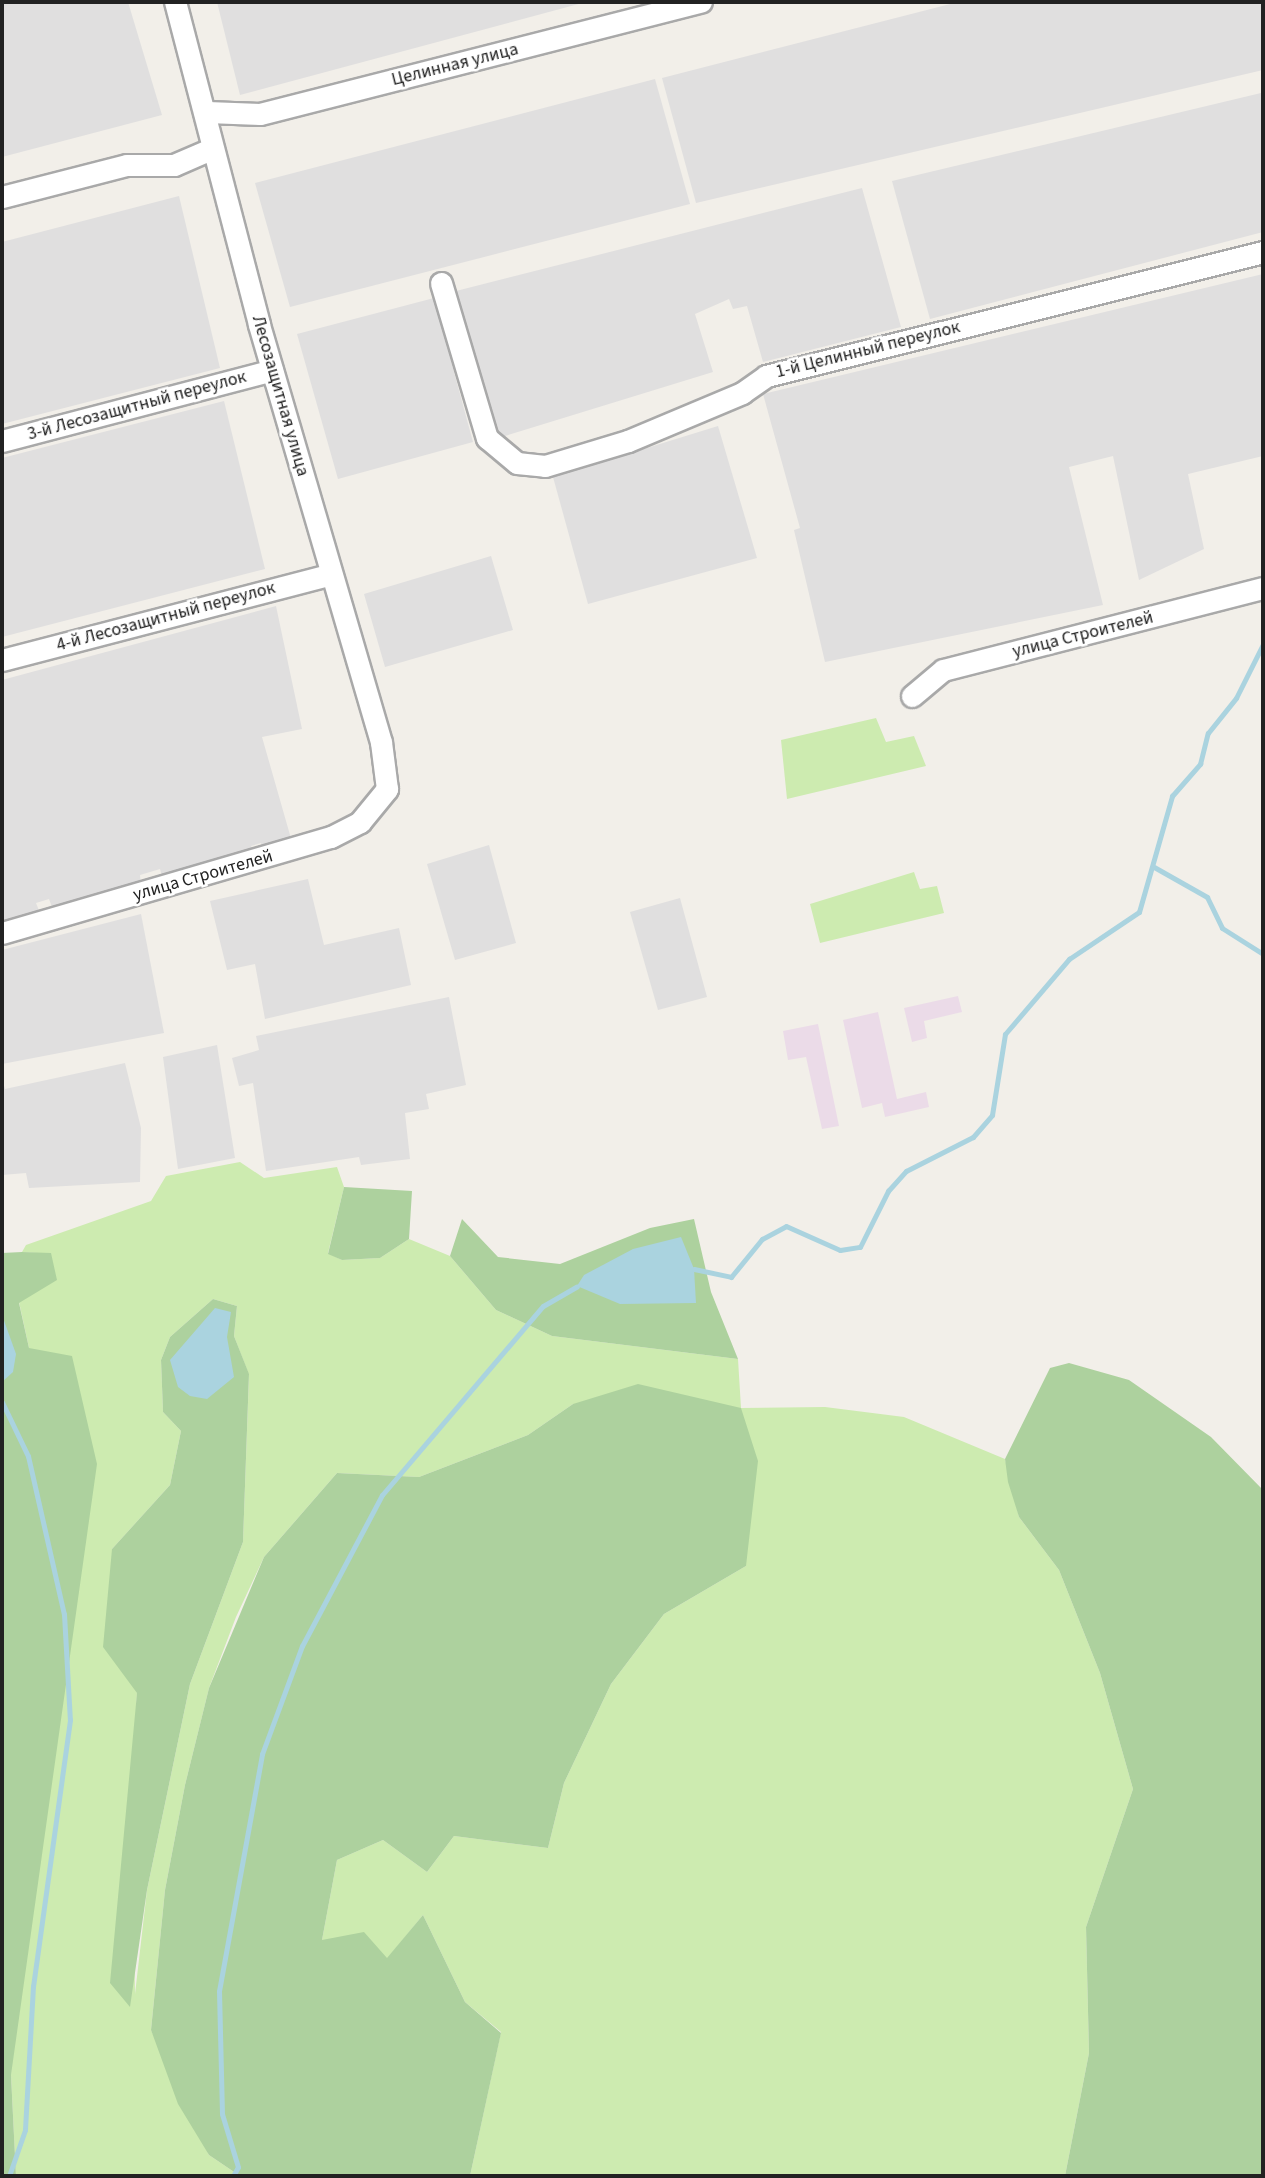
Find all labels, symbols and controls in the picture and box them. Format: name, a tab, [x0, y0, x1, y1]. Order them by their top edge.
street label: Целинная улица	[389, 39, 521, 91]
street label: Лесозащитная улица	[247, 313, 313, 479]
street label: 1-й Целинный переулок	[774, 317, 962, 383]
street label: 3-й Лесозащитный переулок	[25, 366, 249, 446]
street label: 4-й Лесозащитный переулок	[54, 577, 278, 657]
street label: улица Строителей	[1010, 607, 1156, 663]
street label: улица Строителей	[131, 846, 275, 906]

